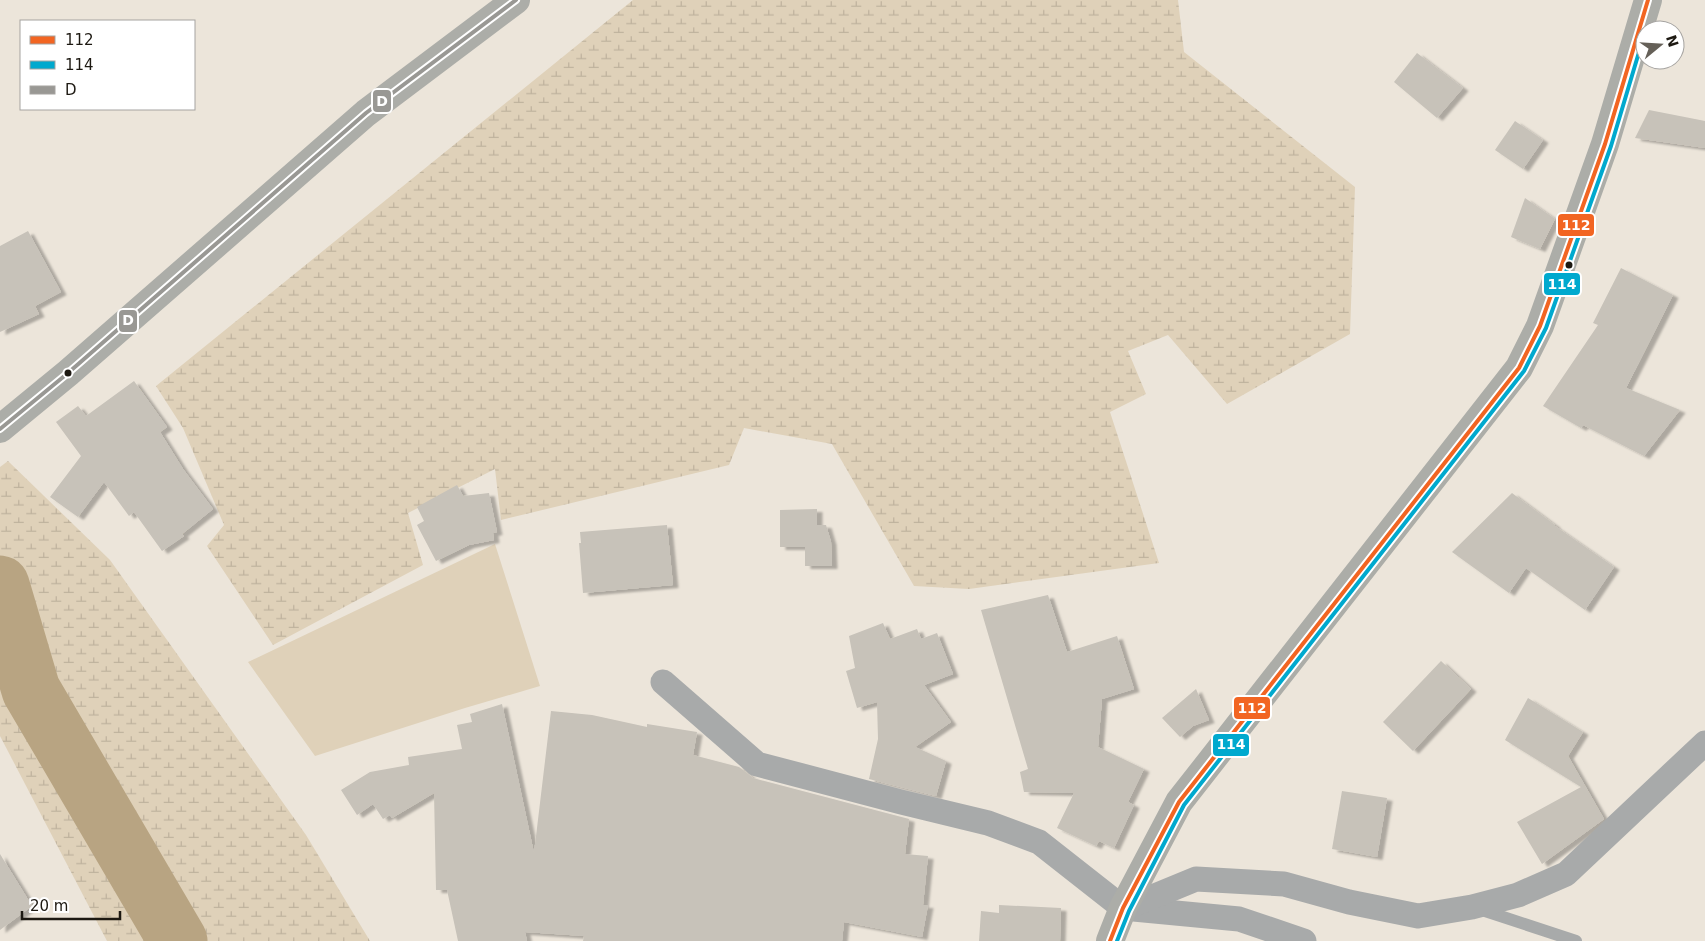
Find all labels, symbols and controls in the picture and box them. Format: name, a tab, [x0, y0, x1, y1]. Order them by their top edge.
legend	[20, 20, 195, 110]
north arrow	[1635, 20, 1685, 70]
text: 112	[65, 31, 94, 49]
text: N	[1663, 33, 1682, 49]
text: 114	[65, 56, 94, 74]
text: D	[65, 81, 77, 99]
line badge: D	[372, 89, 392, 113]
text: D	[376, 93, 388, 109]
line badge: 112	[1557, 213, 1595, 237]
text: 112	[1561, 217, 1591, 233]
unlabelled marker	[1564, 260, 1574, 270]
line badge: 114	[1543, 272, 1581, 296]
text: 114	[1547, 276, 1577, 292]
line badge: D	[118, 309, 138, 333]
text: D	[122, 312, 134, 328]
unlabelled marker	[63, 368, 73, 378]
line badge: 112	[1233, 696, 1271, 720]
text: 112	[1237, 700, 1267, 716]
line badge: 114	[1212, 733, 1250, 757]
text: 114	[1216, 736, 1246, 752]
scale bar	[22, 888, 120, 920]
text: 20 m	[30, 897, 68, 915]

